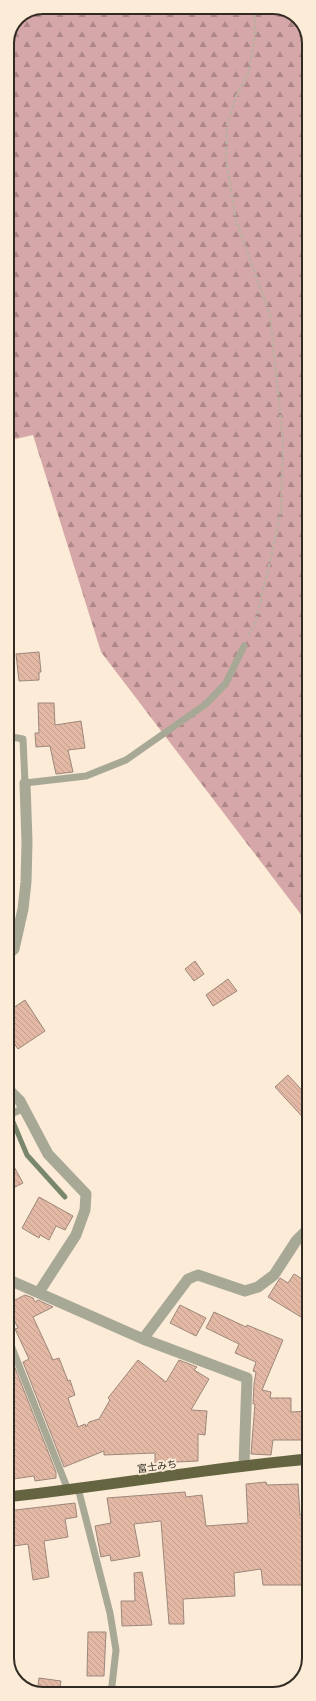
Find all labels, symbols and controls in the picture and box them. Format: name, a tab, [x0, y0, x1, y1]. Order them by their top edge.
street label: 富士みち	[136, 1457, 178, 1476]

